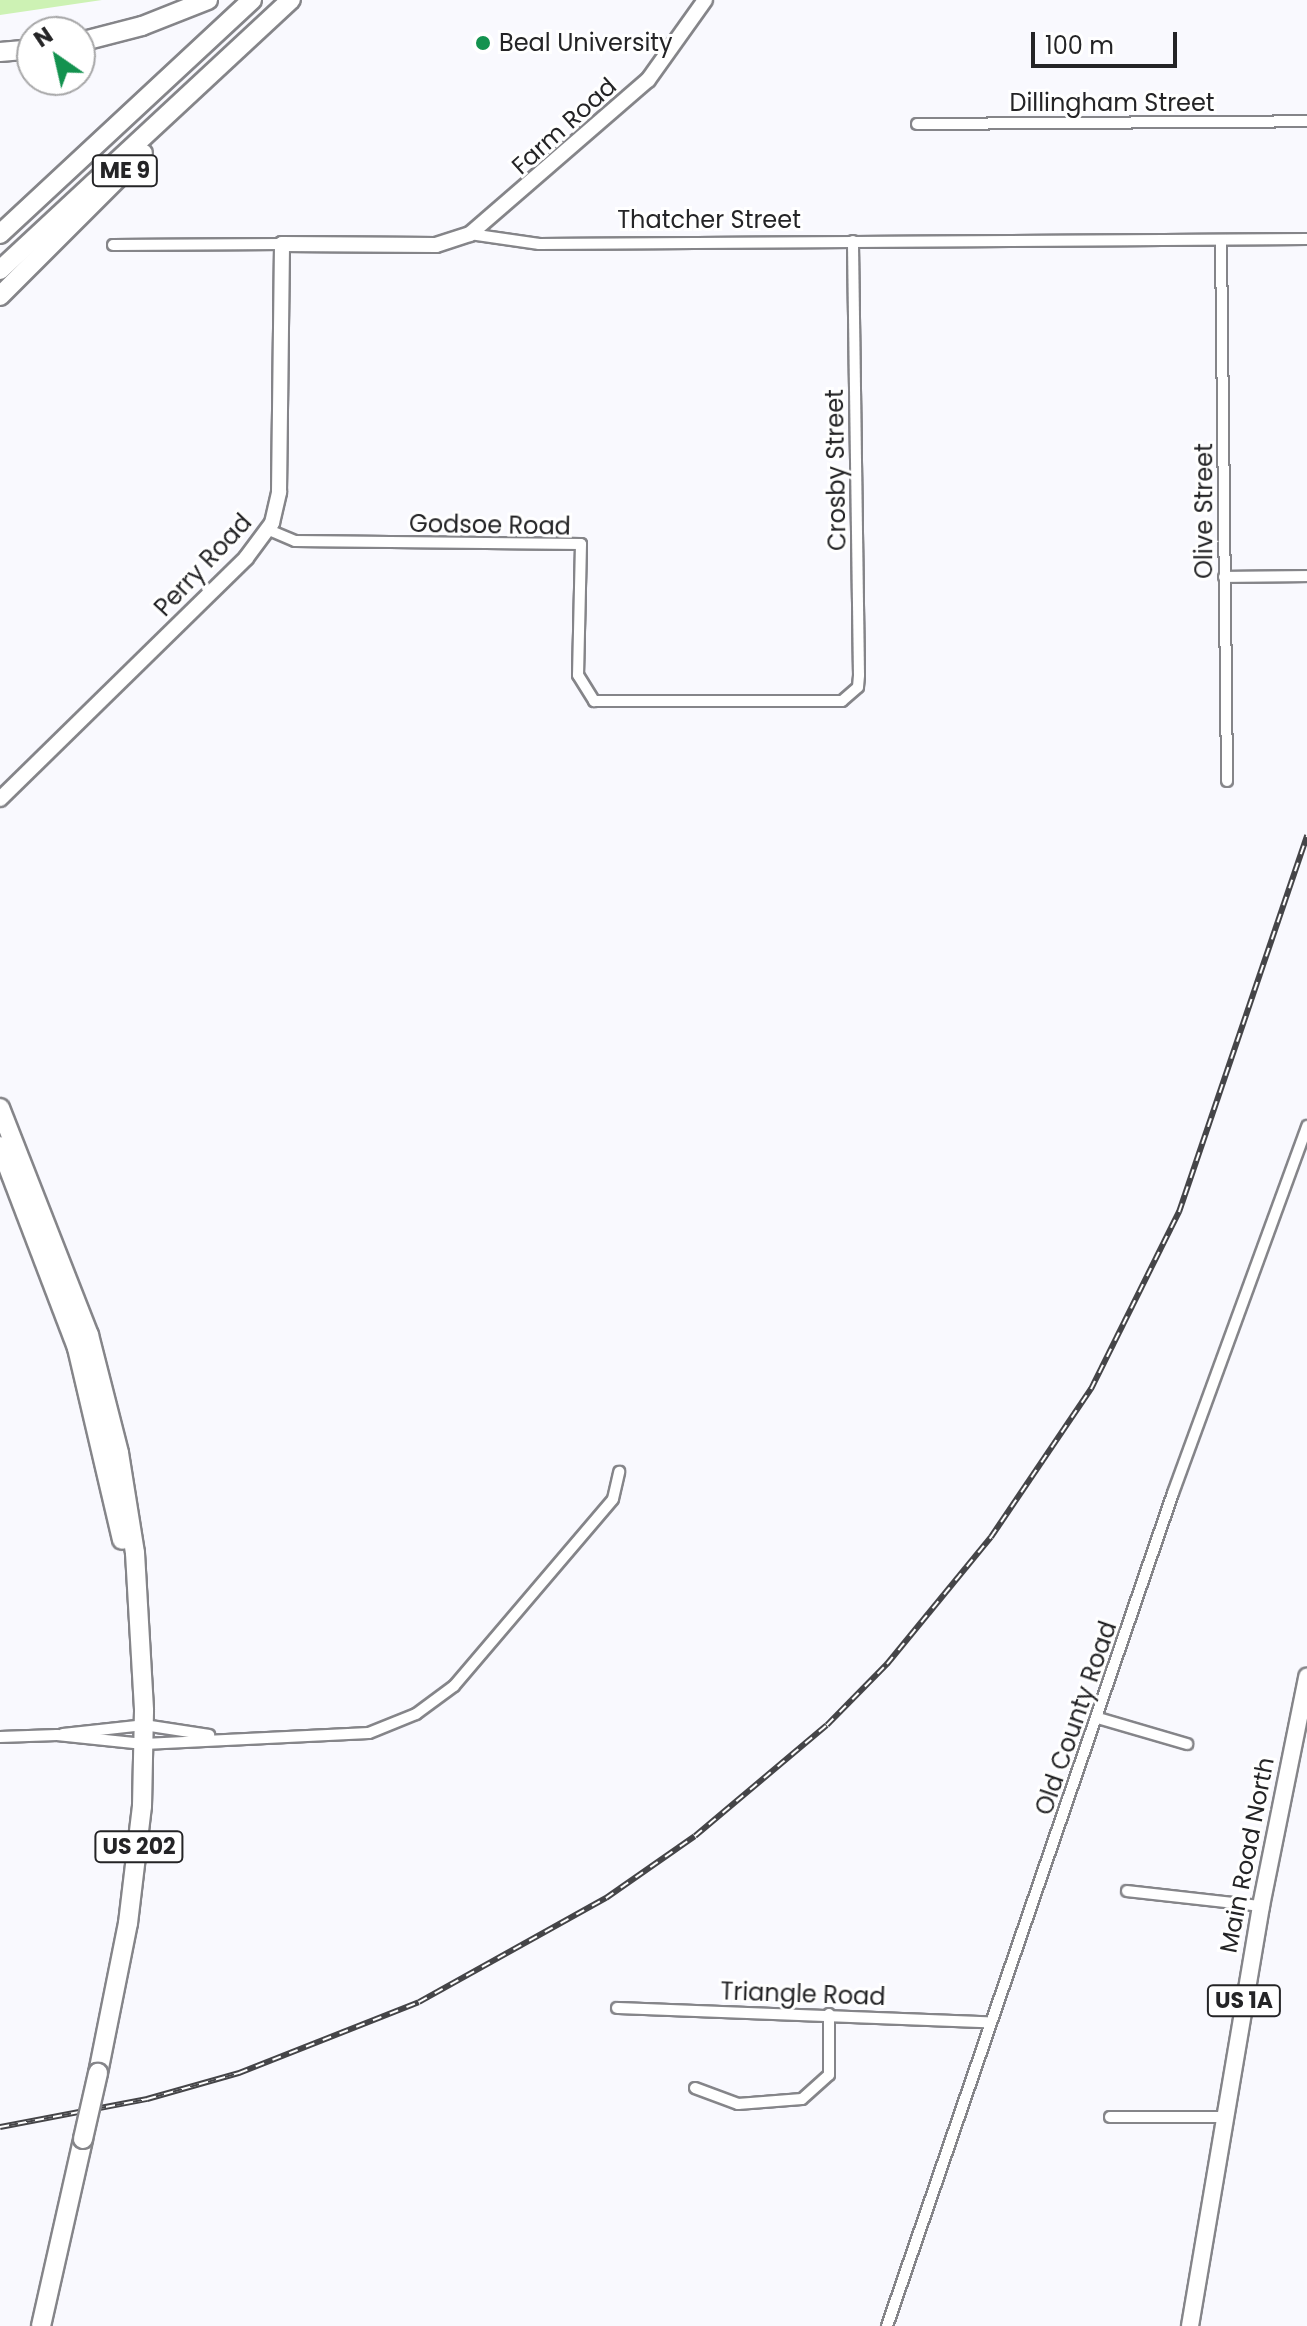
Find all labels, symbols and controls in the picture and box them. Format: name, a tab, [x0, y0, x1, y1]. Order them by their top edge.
north arrow	[16, 16, 96, 96]
scale bar	[1035, 16, 1181, 66]
text: N	[28, 20, 59, 55]
place label: Beal University	[499, 29, 673, 57]
text: 100 m	[1045, 29, 1114, 62]
marker: Beal University	[474, 34, 492, 52]
street label: Farm Road	[506, 72, 622, 180]
street label: Dillingham Street	[1009, 89, 1215, 117]
road number: ME 9	[91, 153, 159, 189]
street label: Thatcher Street	[617, 206, 801, 234]
street label: Crosby Street	[820, 389, 852, 551]
street label: Olive Street	[1190, 443, 1218, 579]
street label: Perry Road	[148, 508, 258, 622]
street label: Godsoe Road	[409, 509, 571, 541]
street label: Old County Road	[1029, 1617, 1123, 1819]
street label: Main Road North	[1214, 1755, 1280, 1955]
road number: US 202	[93, 1829, 185, 1865]
street label: Triangle Road	[720, 1977, 886, 2011]
road number: US 1A	[1206, 1983, 1282, 2019]

